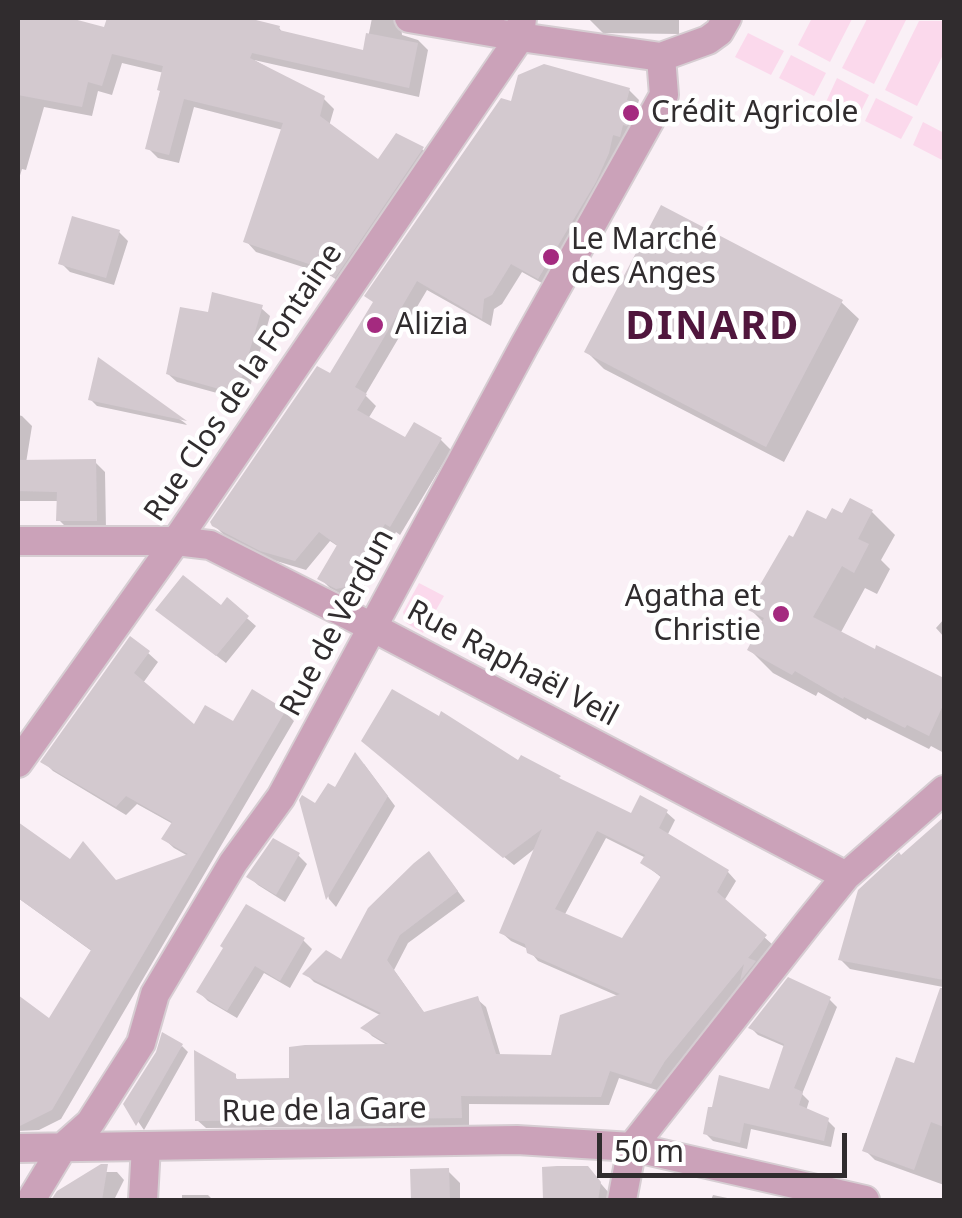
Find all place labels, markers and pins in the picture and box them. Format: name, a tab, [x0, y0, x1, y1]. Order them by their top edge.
place label: Crédit Agricole	[651, 95, 858, 131]
marker: Crédit Agricole	[620, 102, 642, 124]
place label: Le Marché des Anges	[571, 222, 717, 292]
marker: Le Marché des Anges	[540, 246, 562, 268]
place label: Alizia	[395, 307, 468, 343]
marker: Alizia	[364, 314, 386, 336]
place label: Agatha et Christie	[625, 579, 761, 650]
marker: Agatha et Christie	[770, 603, 792, 625]

